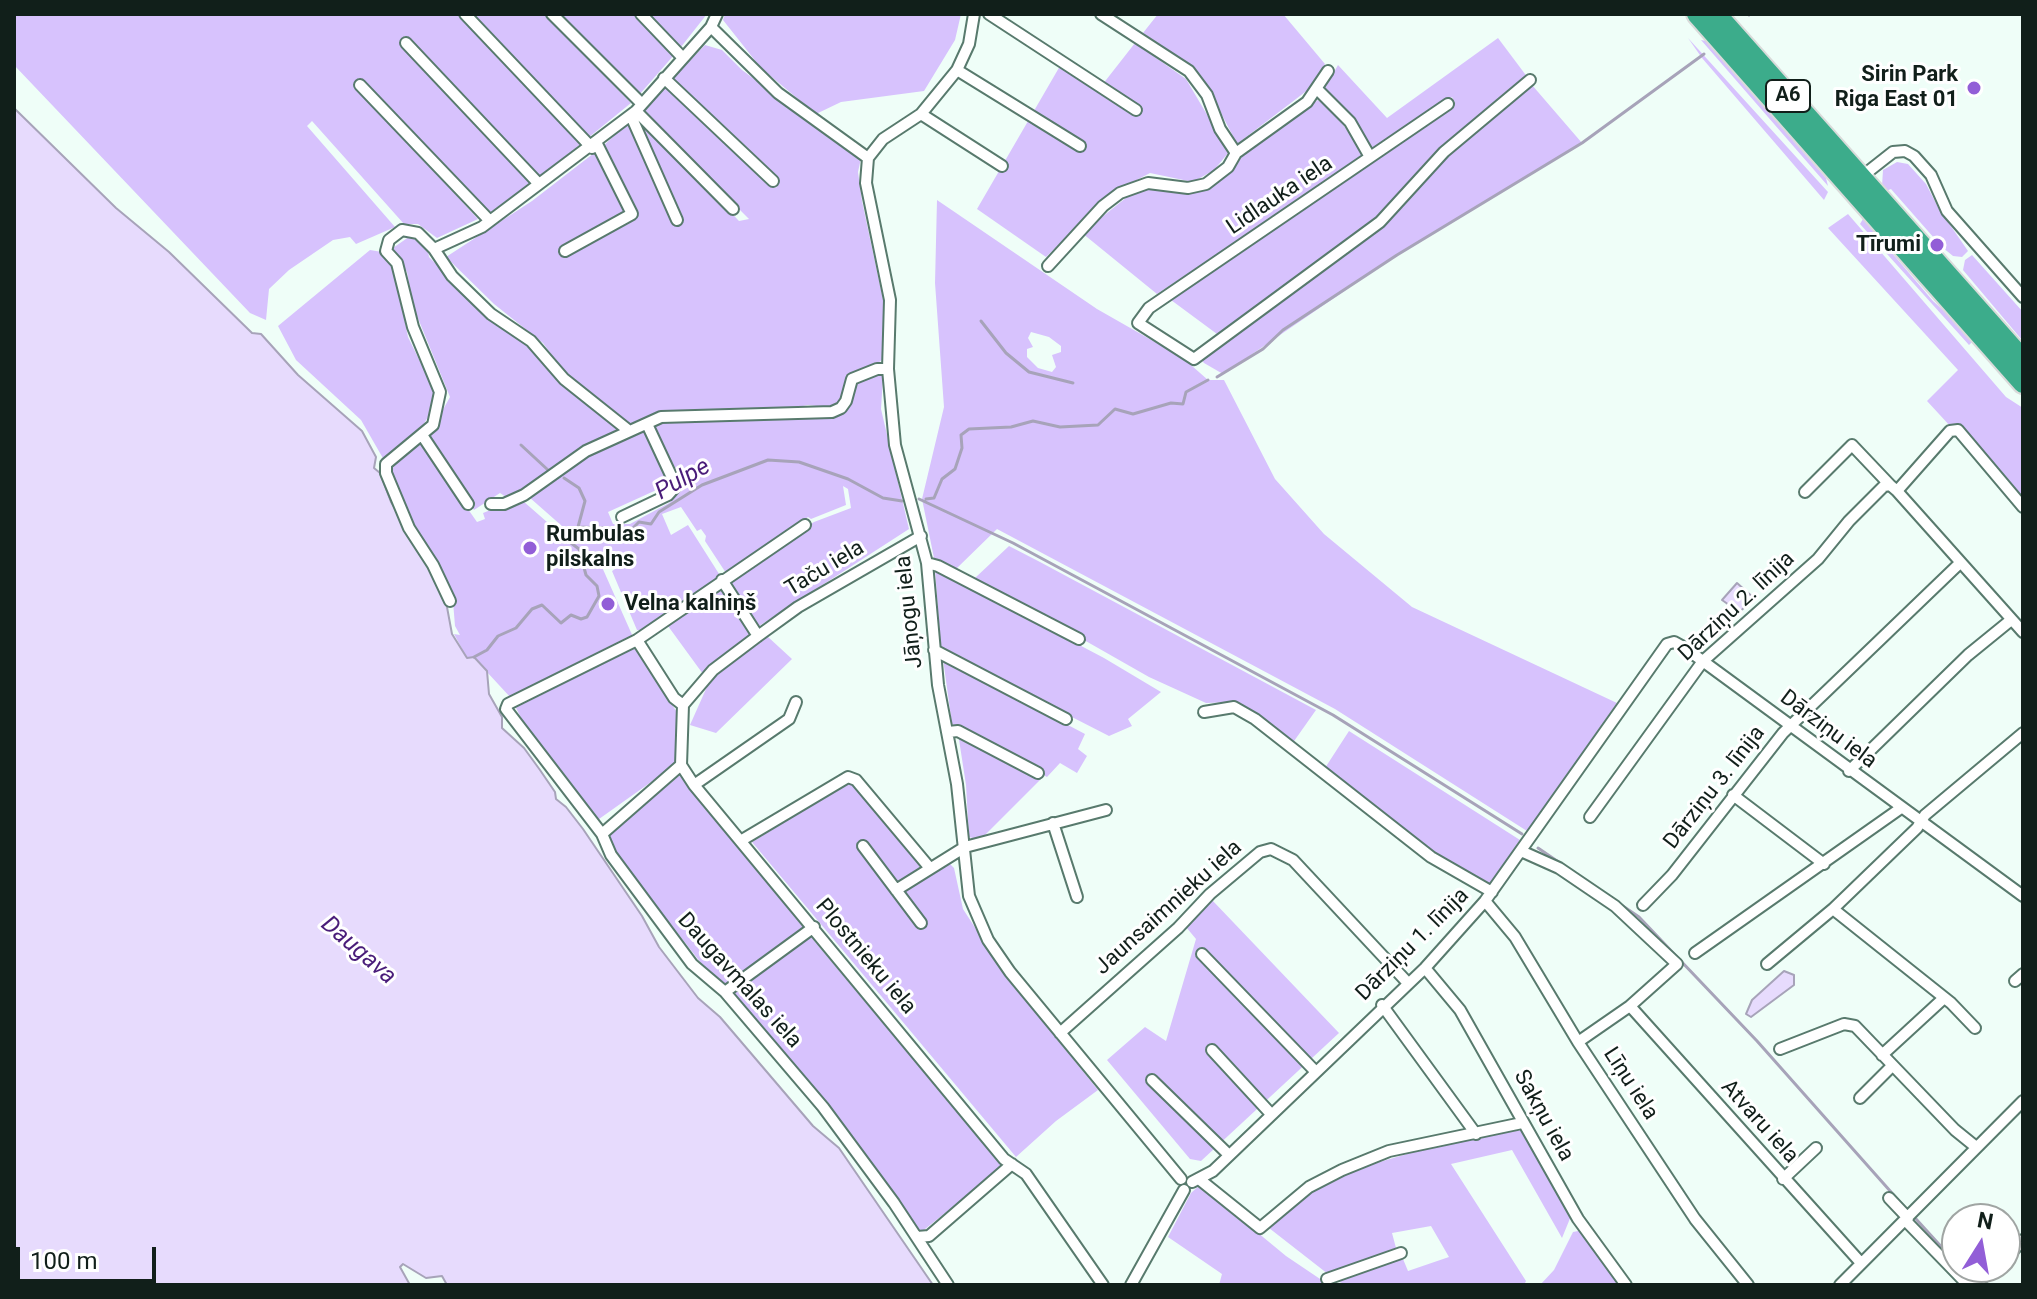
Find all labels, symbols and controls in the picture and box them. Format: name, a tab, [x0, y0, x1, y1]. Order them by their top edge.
place label: Sirin Park Riga East 01	[1835, 62, 1958, 114]
marker: Sirin Park Riga East 01	[1965, 79, 1983, 97]
road number: A6	[1766, 80, 1810, 112]
street label: Lidlauka iela	[1222, 151, 1338, 241]
place label: Tīrumi	[1856, 232, 1921, 258]
marker: Tīrumi	[1928, 236, 1946, 254]
water label: Pulpe	[650, 453, 716, 507]
place label: Rumbulas pilskalns	[546, 522, 645, 574]
street label: Taču iela	[781, 535, 869, 603]
marker: Rumbulas pilskalns	[521, 539, 539, 557]
street label: Dārziņu 2. līnija	[1674, 547, 1800, 667]
street label: Jāņogu iela	[891, 554, 929, 670]
place label: Velna kalniņš	[624, 591, 756, 617]
marker: Velna kalniņš	[599, 595, 617, 613]
street label: Dārziņu iela	[1774, 685, 1882, 775]
street label: Dārziņu 3. līnija	[1659, 721, 1771, 855]
street label: Jaunsaimnieku iela	[1090, 835, 1248, 981]
street label: Dārziņu 1. līnija	[1351, 883, 1475, 1007]
street label: Plostnieku iela	[809, 894, 921, 1020]
street label: Daugavmalas iela	[671, 908, 807, 1054]
water label: Daugava	[315, 911, 401, 991]
street label: Līņu iela	[1597, 1043, 1663, 1125]
street label: Sakņu iela	[1507, 1066, 1579, 1166]
street label: Atvaru iela	[1715, 1075, 1803, 1169]
north arrow	[1941, 1203, 2021, 1283]
text: N	[1975, 1207, 1995, 1235]
scale bar	[20, 1231, 160, 1281]
text: 100 m	[30, 1247, 97, 1275]

